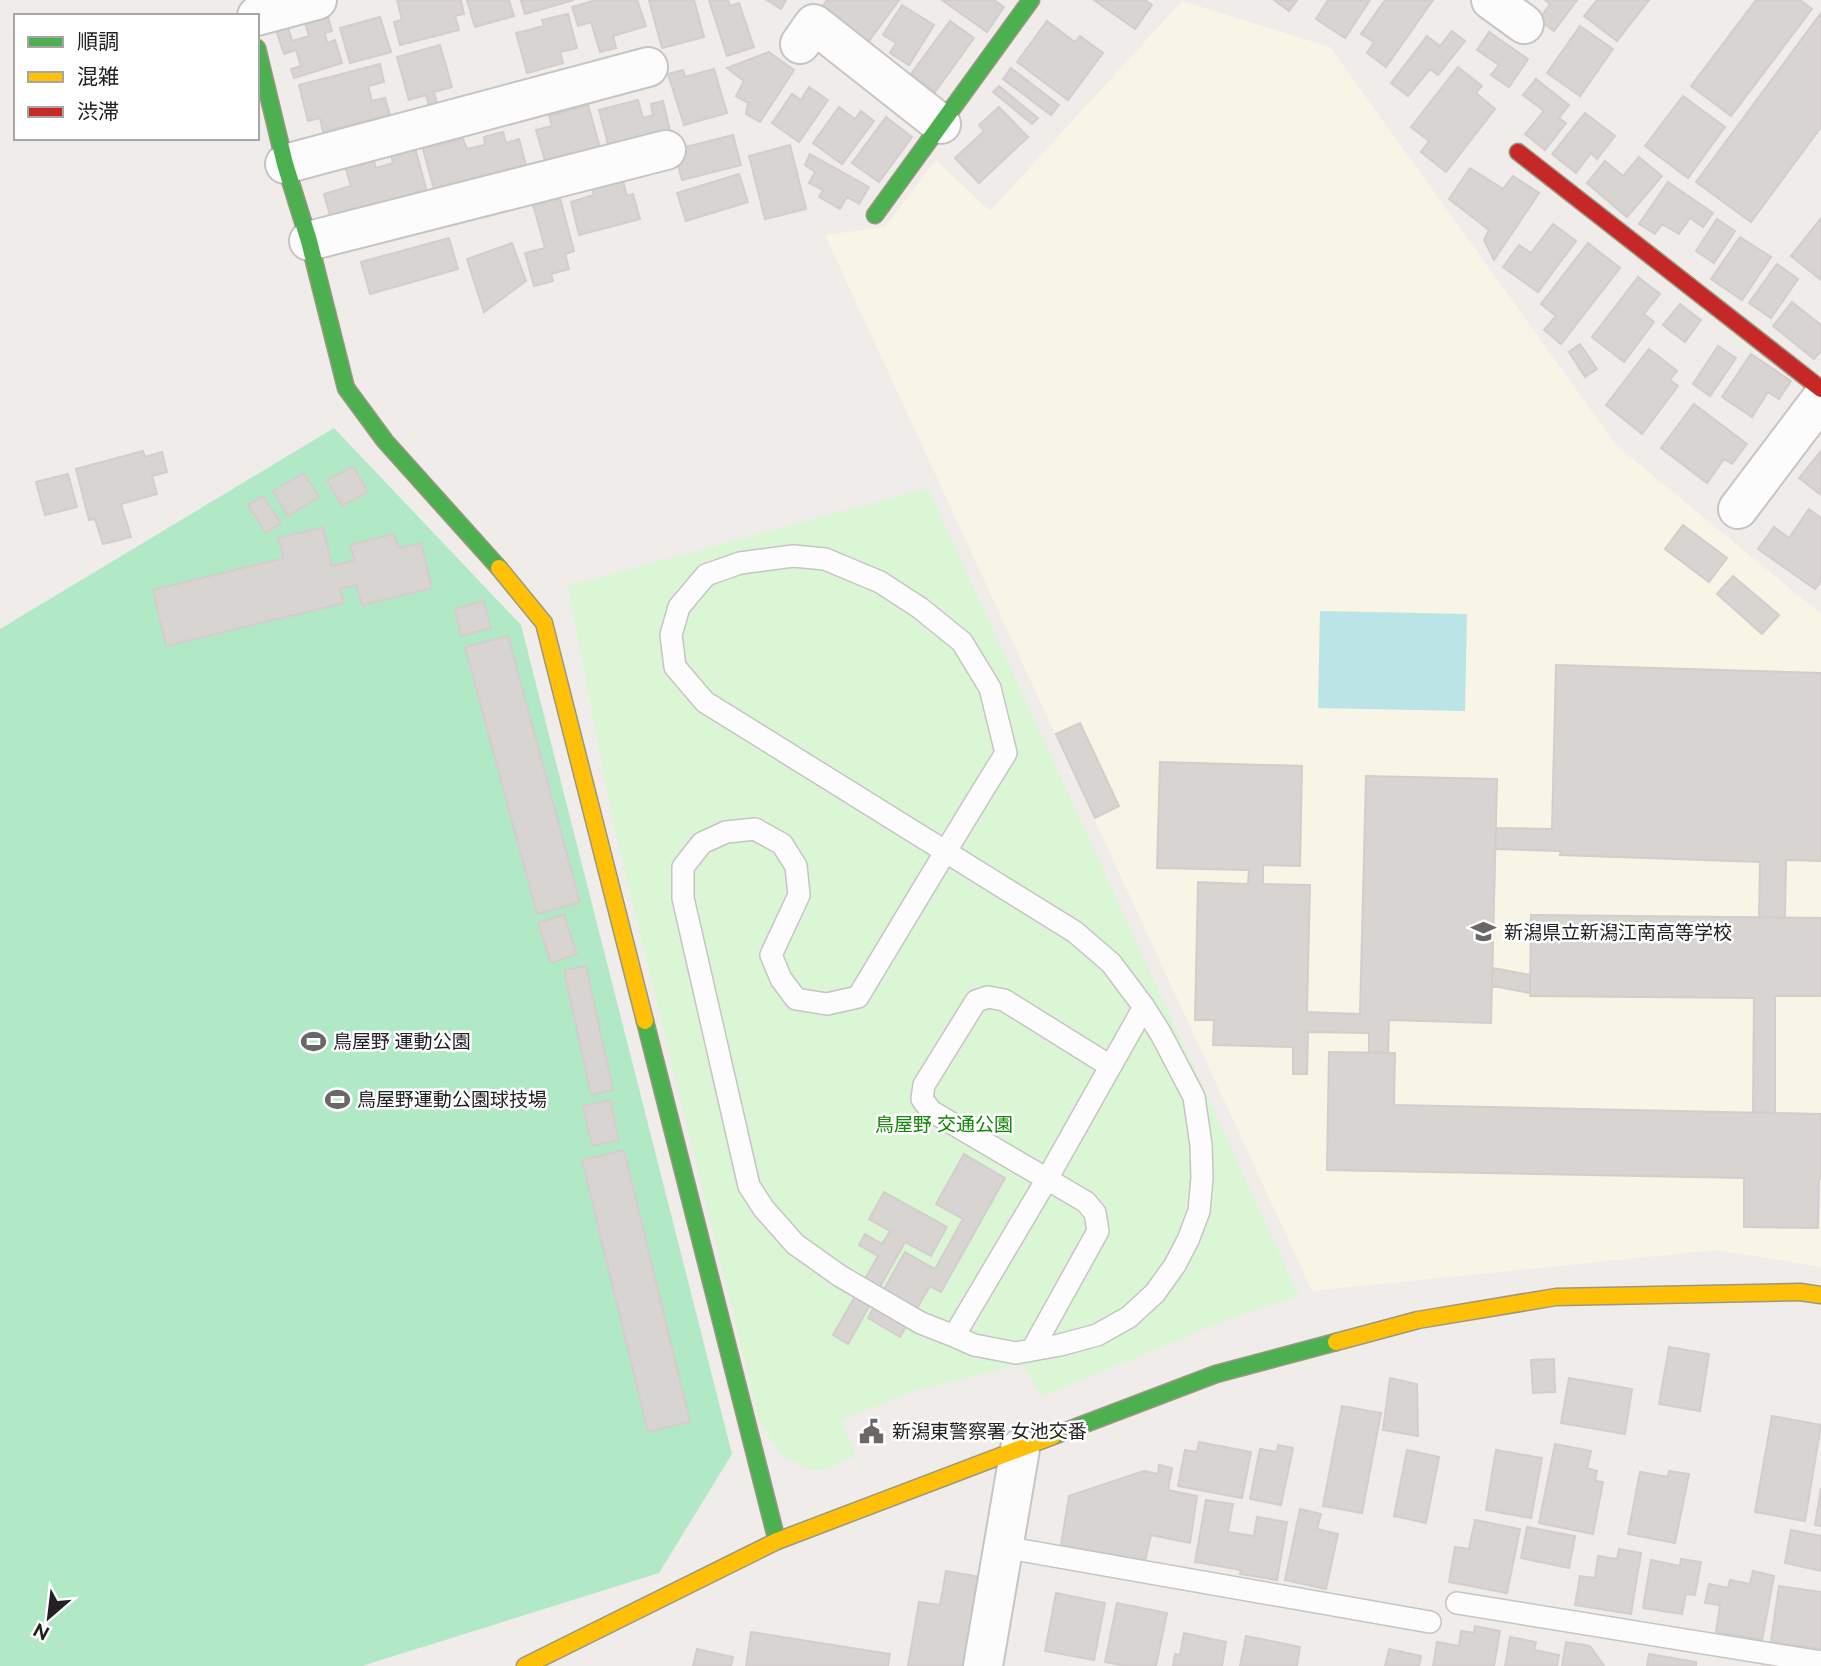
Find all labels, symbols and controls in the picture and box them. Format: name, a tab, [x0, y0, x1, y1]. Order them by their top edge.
legend	[14, 14, 259, 140]
text: 順調	[77, 29, 119, 54]
text: 混雑	[77, 64, 119, 89]
text: 渋滞	[77, 99, 119, 124]
school or university icon: 新潟県立新潟江南高等学校	[1470, 918, 1498, 946]
place label: 新潟県立新潟江南高等学校	[1504, 921, 1732, 943]
sports icon: 鳥屋野 運動公園	[299, 1027, 327, 1055]
place label: 鳥屋野 運動公園	[333, 1030, 471, 1052]
sports icon: 鳥屋野運動公園球技場	[323, 1085, 351, 1113]
place label: 鳥屋野運動公園球技場	[357, 1088, 547, 1110]
park label: 鳥屋野 交通公園	[875, 1113, 1013, 1135]
public building icon: 新潟東警察署 女池交番	[858, 1417, 886, 1445]
place label: 新潟東警察署 女池交番	[892, 1420, 1087, 1442]
north arrow	[14, 1582, 84, 1652]
text: N	[29, 1619, 53, 1645]

